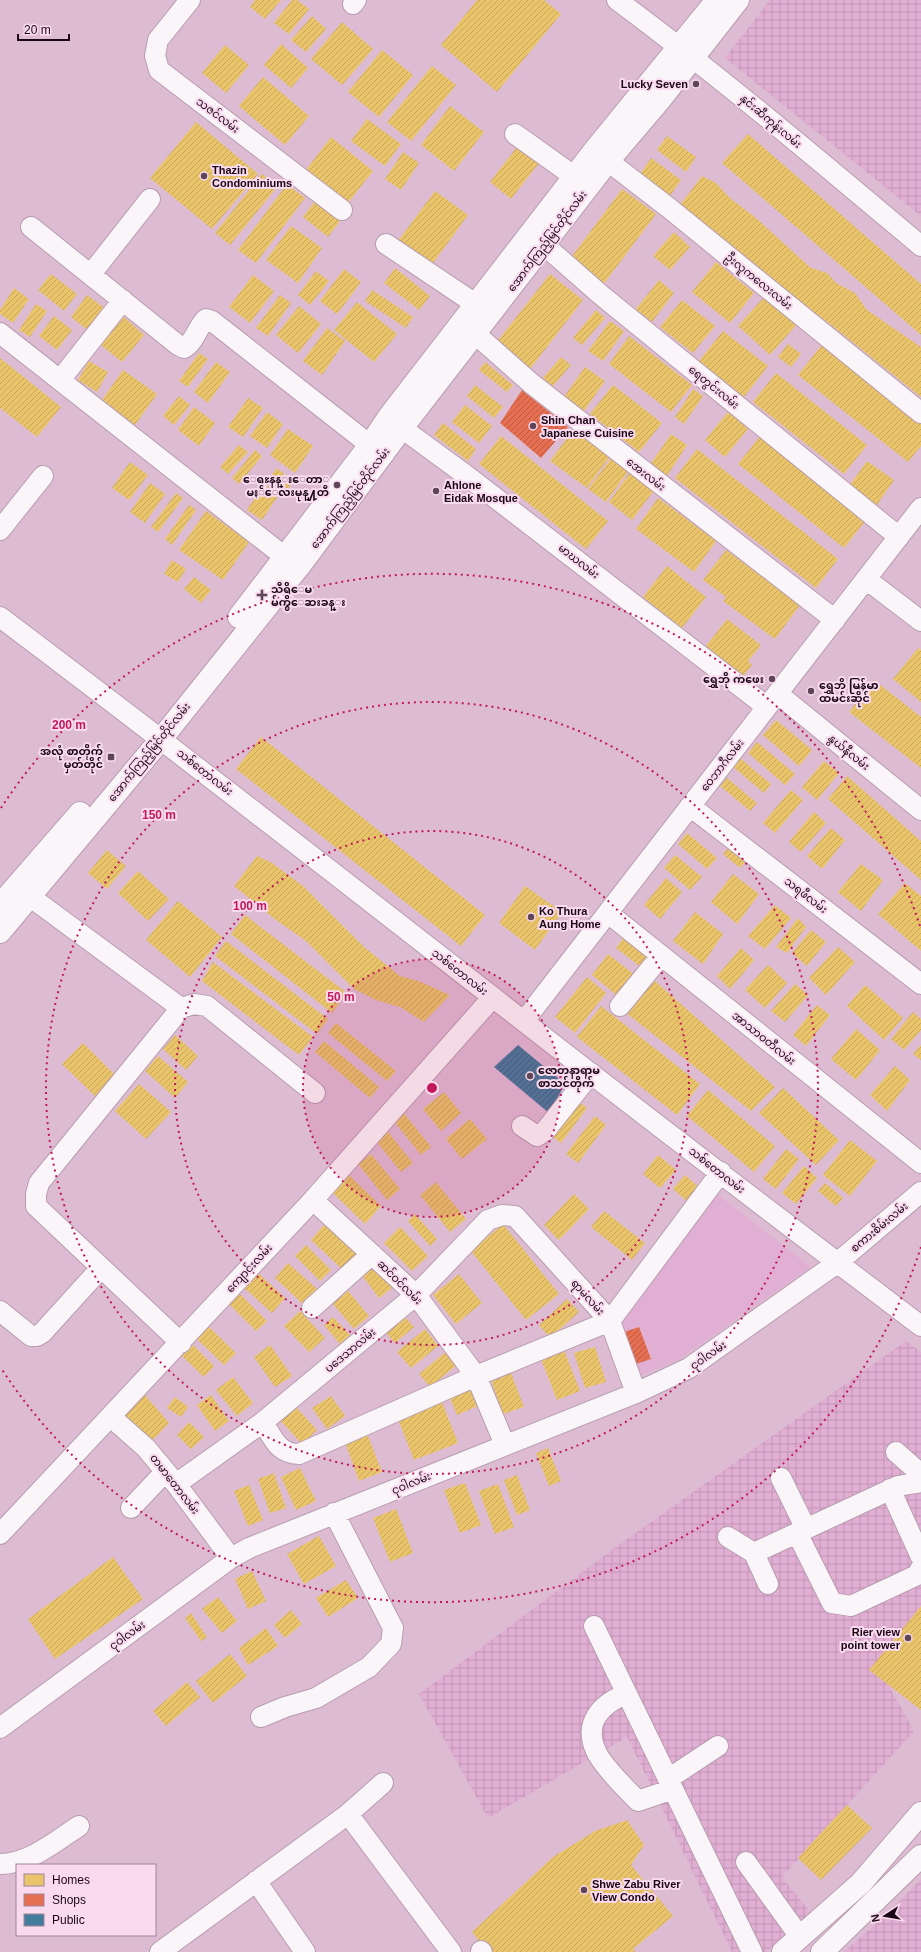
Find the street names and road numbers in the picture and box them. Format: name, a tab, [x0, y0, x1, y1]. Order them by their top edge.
street label: နှင်းဆီကုန်းလမ်း	[736, 91, 805, 153]
street label: သဇင်လမ်း	[194, 94, 243, 135]
street label: အောက်ကြည့်မြင်တိုင်လမ်း	[504, 187, 591, 296]
street label: ဦးလူကလေးလမ်း	[721, 250, 796, 314]
street label: ရေတွင်းလမ်း	[685, 362, 742, 413]
street label: အောက်ကြည့်မြင်တိုင်လမ်း	[307, 444, 394, 553]
street label: အေးလမ်း	[624, 454, 669, 493]
street label: မာဃလမ်း	[556, 541, 603, 581]
street label: အောက်ကြည့်မြင်တိုင်လမ်း	[105, 700, 195, 806]
street label: နွယ်နီလမ်း	[824, 731, 873, 775]
street label: ဝေဘာဂီလမ်း	[697, 736, 746, 793]
street label: သစ်တောလမ်း	[175, 746, 236, 798]
street label: သရဖီလမ်း	[780, 874, 831, 918]
street label: သစ်တောလမ်း	[430, 946, 491, 998]
street label: အာသာဝတီလမ်း	[730, 1008, 799, 1067]
street label: သစ်တောလမ်း	[687, 1144, 748, 1196]
street label: စကားစိမ်းလမ်း	[847, 1199, 910, 1254]
street label: ကျောင်းလမ်း	[223, 1241, 277, 1297]
street label: ဆင်ဝင်လမ်း	[375, 1257, 425, 1307]
street label: ရာမလမ်း	[567, 1276, 608, 1319]
street label: ပဒေသာလမ်း	[322, 1324, 378, 1375]
street label: ငုဝါလမ်း	[687, 1337, 730, 1374]
street label: တမာတောလမ်း	[148, 1451, 203, 1516]
street label: ငုဝါလမ်း	[389, 1469, 434, 1499]
street label: ငုဝါလမ်း	[106, 1617, 149, 1654]

